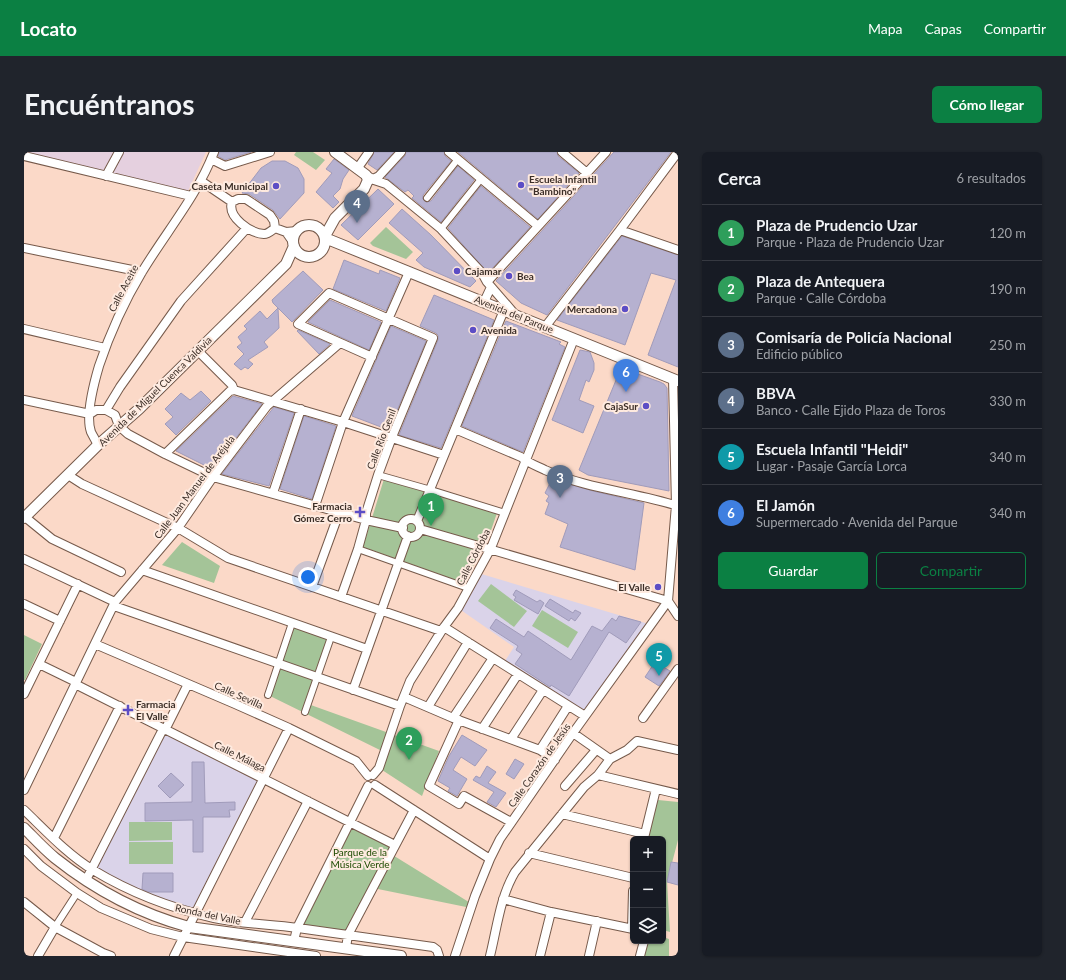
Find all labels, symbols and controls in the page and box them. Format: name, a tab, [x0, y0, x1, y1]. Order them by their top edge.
text: Locato	[20, 17, 77, 40]
text: Mapa	[868, 20, 903, 37]
text: Capas	[925, 20, 962, 37]
text: Compartir	[984, 20, 1046, 37]
button: Cómo llegar	[932, 86, 1042, 123]
text: Encuéntranos	[24, 87, 195, 121]
text: Cerca	[718, 168, 761, 189]
text: 6 resultados	[956, 170, 1026, 186]
place label: Escuela Infantil "Bambino"	[529, 173, 596, 197]
place label: Caseta Municipal	[192, 180, 268, 192]
marker: Escuela Infantil "Bambino"	[516, 180, 526, 190]
marker: Caseta Municipal	[271, 181, 281, 191]
pin: 4	[344, 190, 370, 223]
text: Plaza de Prudencio Uzar	[756, 216, 917, 234]
text: 1	[727, 225, 735, 241]
text: 120 m	[989, 225, 1026, 241]
text: Parque · Plaza de Prudencio Uzar	[756, 234, 944, 250]
street label: Calle Aceite	[106, 262, 140, 314]
place label: Cajamar	[465, 265, 502, 277]
marker: Cajamar	[452, 266, 462, 276]
place label: Bea	[517, 270, 534, 282]
marker: Bea	[504, 271, 514, 281]
text: Plaza de Antequera	[756, 272, 885, 290]
text: 2	[727, 281, 735, 297]
text: 190 m	[989, 281, 1026, 297]
text: Parque · Calle Córdoba	[756, 290, 886, 306]
street label: Avenida del Parque	[473, 293, 555, 335]
place label: Mercadona	[567, 303, 617, 315]
marker: Mercadona	[620, 304, 630, 314]
place label: Avenida	[481, 324, 517, 336]
marker: Avenida	[468, 325, 478, 335]
text: Comisaría de Policía Nacional	[756, 328, 952, 346]
street label: Avenida de Miguel Cuenca Valdivia	[96, 334, 214, 448]
text: 3	[727, 337, 735, 353]
text: 250 m	[989, 337, 1026, 353]
text: Edificio público	[756, 346, 843, 362]
pin: 6	[613, 359, 639, 392]
text: BBVA	[756, 384, 796, 402]
text: 4	[727, 393, 735, 409]
text: 330 m	[989, 393, 1026, 409]
place label: CajaSur	[604, 400, 638, 412]
marker: CajaSur	[641, 401, 651, 411]
text: Banco · Calle Ejido Plaza de Toros	[756, 402, 946, 418]
street label: Calle Río Genil	[364, 407, 398, 471]
street label: Calle Juan Manuel de Aréjula	[151, 433, 237, 541]
text: Escuela Infantil "Heidi"	[756, 440, 908, 458]
text: 5	[727, 449, 735, 465]
text: 340 m	[989, 449, 1026, 465]
text: Lugar · Pasaje García Lorca	[756, 458, 907, 474]
pin: 3	[547, 465, 573, 498]
pin: 1	[418, 493, 444, 526]
text: El Jamón	[756, 496, 815, 514]
place label: Farmacia Gómez Cerro	[293, 500, 352, 524]
text: 6	[727, 505, 735, 521]
text: 340 m	[989, 505, 1026, 521]
marker: Farmacia Gómez Cerro	[355, 507, 365, 517]
text: Supermercado · Avenida del Parque	[756, 514, 958, 530]
street label: Calle Córdoba	[454, 527, 492, 587]
button: Guardar	[718, 552, 868, 589]
button: Compartir	[876, 552, 1026, 589]
your location	[298, 567, 318, 587]
place label: El Valle	[618, 581, 651, 593]
marker: El Valle	[653, 582, 663, 592]
pin: 5	[646, 643, 672, 676]
street label: Calle Sevilla	[213, 679, 265, 711]
place label: Farmacia El Valle	[136, 698, 176, 722]
marker: Farmacia El Valle	[123, 705, 133, 715]
street label: Calle Corazón de Jesús	[505, 721, 573, 809]
pin: 2	[396, 727, 422, 760]
street label: Calle Málaga	[212, 738, 268, 774]
map controls	[630, 836, 666, 944]
button: +	[630, 836, 666, 872]
park label: Parque de la Música Verde	[330, 846, 390, 870]
button: −	[630, 872, 666, 908]
street label: Ronda del Valle	[174, 901, 242, 927]
button: layers	[630, 908, 666, 944]

